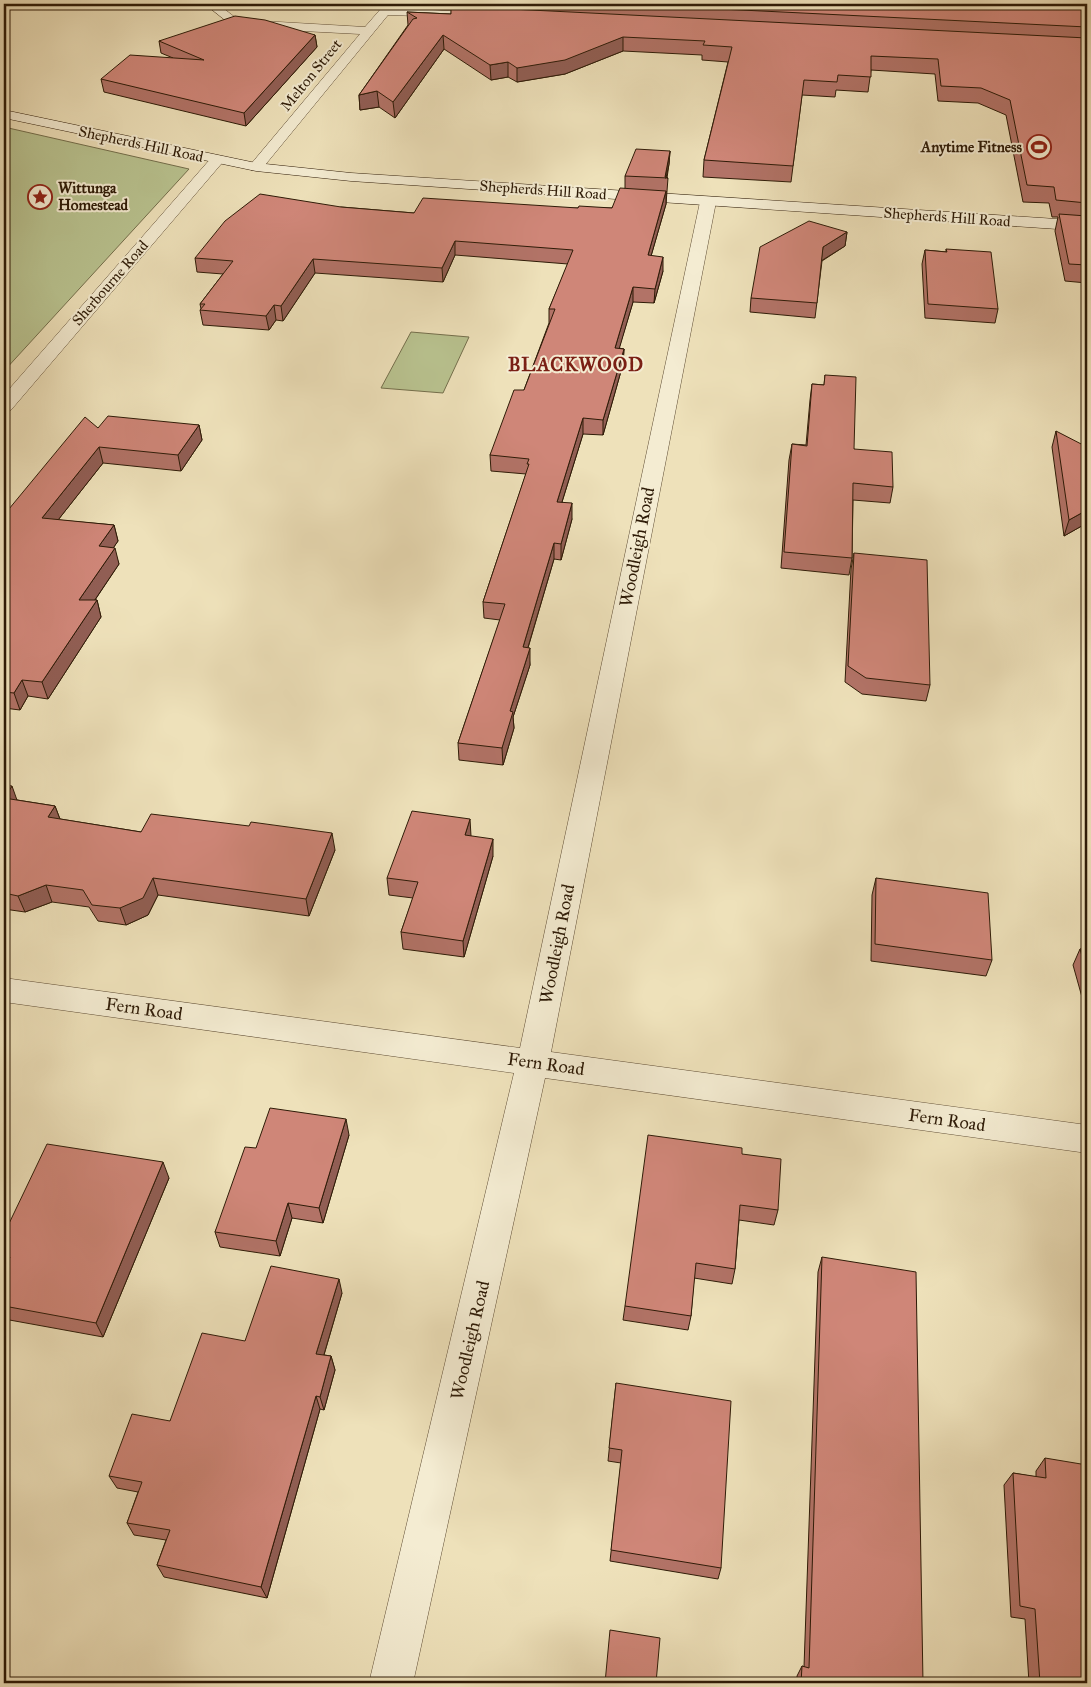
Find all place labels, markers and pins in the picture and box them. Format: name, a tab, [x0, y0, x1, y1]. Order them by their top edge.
sports icon: Anytime Fitness	[1026, 134, 1052, 160]
place label: Anytime Fitness	[920, 138, 1023, 157]
place label: Wittunga Homestead	[58, 179, 129, 214]
place icon: Wittunga Homestead	[27, 184, 53, 210]

